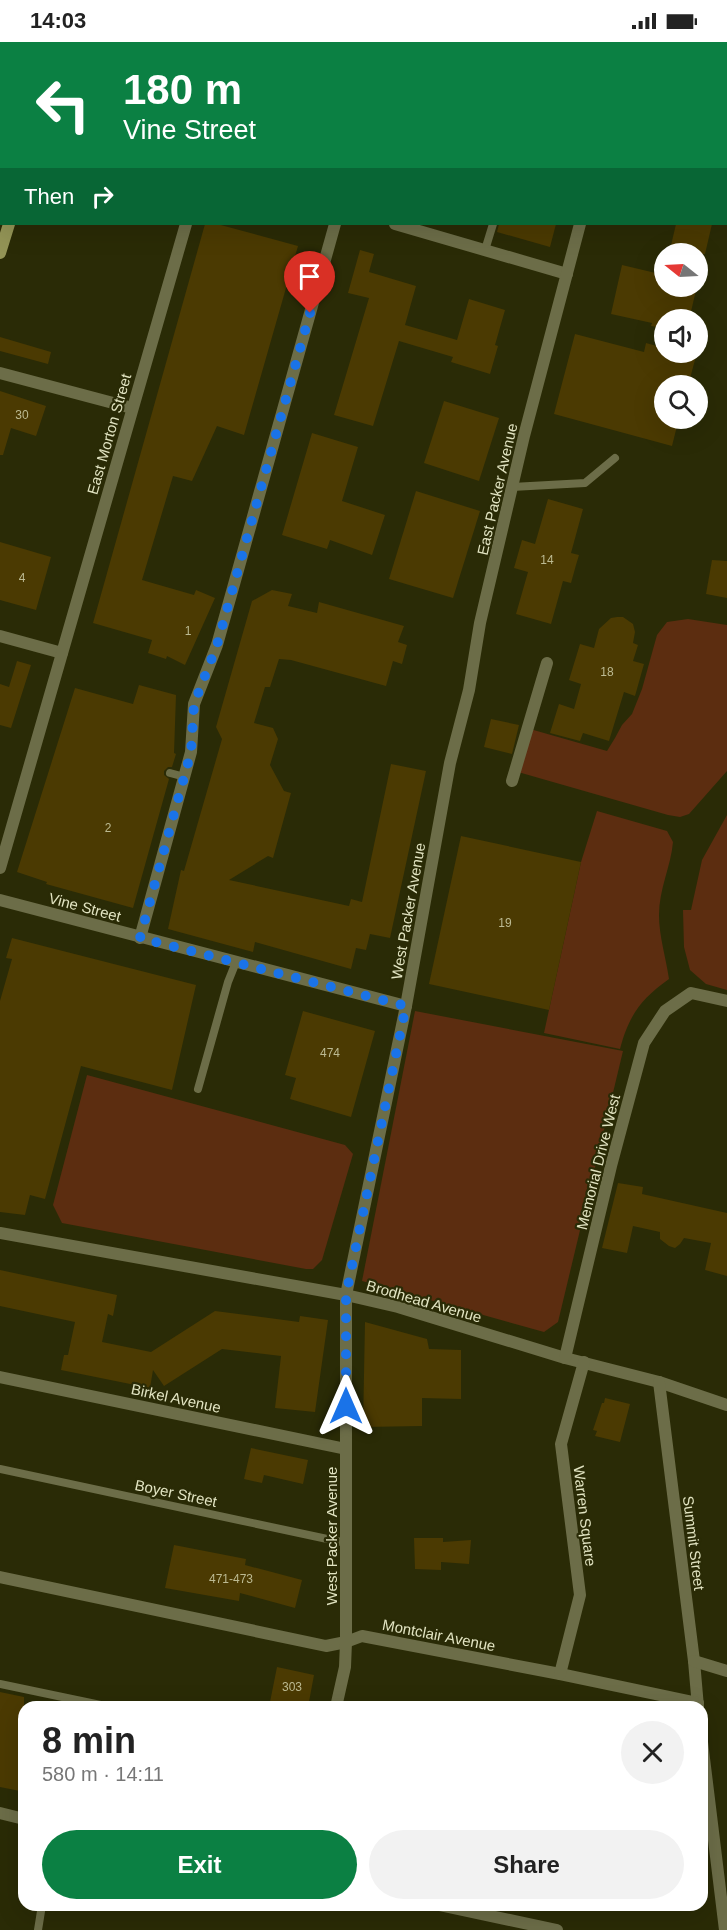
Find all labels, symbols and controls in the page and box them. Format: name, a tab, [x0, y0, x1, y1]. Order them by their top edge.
text: 14:03	[30, 8, 86, 33]
icon: left	[24, 66, 102, 144]
text: 180 m	[123, 66, 242, 113]
text: Vine Street	[123, 115, 256, 145]
icon: right	[86, 180, 119, 213]
text: Then	[24, 184, 74, 209]
north arrow	[654, 243, 708, 297]
map controls	[654, 243, 708, 429]
pin	[284, 251, 335, 313]
icon: arrive	[293, 260, 326, 293]
button: sound	[654, 309, 708, 363]
street label: East Morton Street	[84, 371, 135, 496]
button: search	[654, 375, 708, 429]
house number: 30	[15, 408, 29, 422]
street label: East Packer Avenue	[474, 421, 520, 557]
house number: 14	[540, 553, 554, 567]
house number: 4	[19, 571, 26, 585]
house number: 1	[185, 624, 192, 638]
house number: 18	[600, 665, 614, 679]
house number: 2	[105, 821, 112, 835]
street label: West Packer Avenue	[388, 841, 428, 981]
street label: Vine Street	[47, 889, 124, 925]
house number: 19	[498, 916, 512, 930]
house number: 474	[320, 1046, 340, 1060]
street label: Memorial Drive West	[573, 1092, 623, 1231]
street label: Brodhead Avenue	[364, 1276, 484, 1326]
position arrow	[314, 1374, 378, 1438]
street label: Birkel Avenue	[130, 1380, 222, 1416]
street label: Warren Square	[570, 1465, 600, 1567]
street label: West Packer Avenue	[323, 1467, 340, 1605]
street label: Boyer Street	[133, 1476, 219, 1510]
street label: Summit Street	[680, 1495, 708, 1592]
house number: 471-473	[209, 1572, 253, 1586]
street label: Montclair Avenue	[381, 1616, 497, 1654]
house number: 303	[282, 1680, 302, 1694]
text: 8 min	[42, 1720, 136, 1761]
button: close	[621, 1721, 684, 1784]
text: 580 m · 14:11	[42, 1763, 164, 1785]
button: Exit	[42, 1830, 357, 1899]
button: Share	[369, 1830, 684, 1899]

